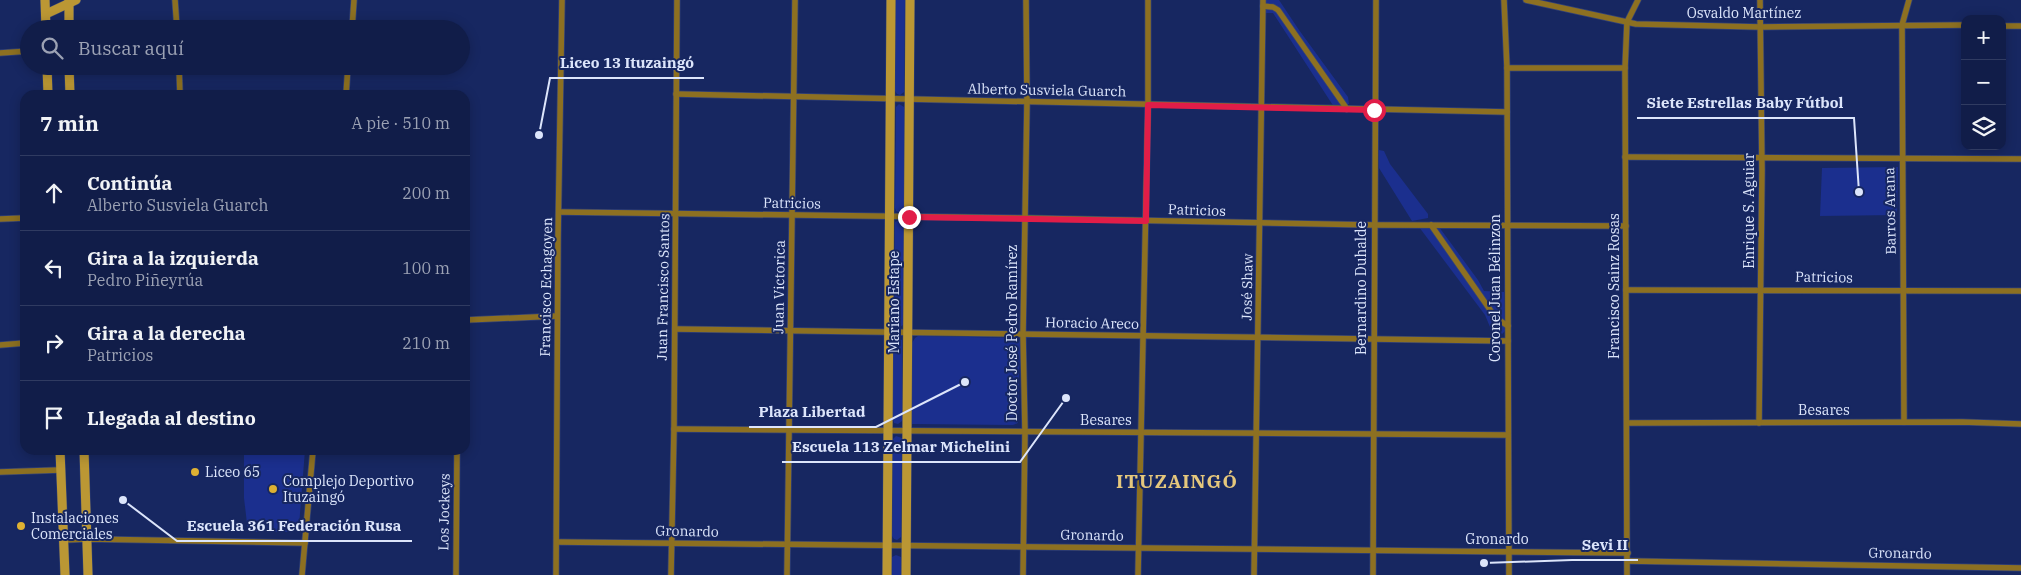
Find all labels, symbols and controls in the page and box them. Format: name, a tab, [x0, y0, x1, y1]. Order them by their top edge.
street label: Osvaldo Martínez	[1687, 4, 1801, 22]
map controls	[1961, 15, 2006, 150]
button: +	[1961, 15, 2006, 60]
search box	[20, 20, 470, 75]
icon: search	[38, 34, 66, 62]
text: Buscar aquí	[78, 36, 184, 60]
callout: Liceo 13 Ituzaingó	[550, 48, 704, 78]
text: Liceo 13 Ituzaingó	[560, 53, 694, 72]
button: −	[1961, 60, 2006, 105]
street label: Alberto Susviela Guarch	[967, 80, 1127, 100]
callout: Siete Estrellas Baby Fútbol	[1637, 88, 1854, 118]
text: Siete Estrellas Baby Fútbol	[1647, 93, 1844, 112]
route start	[1363, 99, 1386, 122]
button: layers	[1961, 105, 2006, 150]
text: 7 min	[40, 109, 99, 137]
text: A pie · 510 m	[352, 113, 450, 133]
street label: Enrique S. Aguiar	[1740, 152, 1758, 269]
street label: Barros Arana	[1880, 167, 1900, 255]
text: Continúa	[87, 171, 172, 195]
icon: ahead	[40, 179, 68, 207]
text: 200 m	[402, 183, 450, 203]
street label: Patricios	[763, 193, 821, 213]
text: Alberto Susviela Guarch	[87, 195, 268, 215]
street label: Patricios	[1168, 200, 1226, 220]
route end	[898, 206, 921, 229]
street label: Juan Francisco Santos	[653, 213, 673, 361]
street label: Francisco Sainz Rosas	[1605, 213, 1623, 359]
street label: Coronel Juan Bélinzon	[1486, 214, 1504, 362]
street label: Francisco Echagoyen	[536, 217, 556, 357]
street label: Bernardino Duhalde	[1352, 221, 1370, 355]
street label: Juan Victorica	[769, 240, 789, 334]
street label: Doctor José Pedro Ramírez	[1003, 245, 1021, 421]
text: Gira a la izquierda	[87, 246, 259, 270]
street label: Mariano Estape	[885, 251, 903, 353]
street label: José Shaw	[1237, 253, 1257, 321]
icon: left	[40, 254, 68, 282]
text: 100 m	[402, 258, 450, 278]
street label: Patricios	[1795, 267, 1853, 287]
text: Pedro Piñeyrúa	[87, 270, 203, 290]
street label: Horacio Areco	[1045, 313, 1139, 333]
text: Gira a la derecha	[87, 321, 246, 345]
icon: right	[40, 329, 68, 357]
text: 210 m	[402, 333, 450, 353]
text: Patricios	[87, 345, 153, 365]
callout: Plaza Libertad	[749, 397, 876, 427]
street label: Besares	[1798, 401, 1850, 419]
text: Plaza Libertad	[759, 402, 866, 421]
icon: arrive	[40, 404, 68, 432]
text: Llegada al destino	[87, 406, 256, 430]
street label: Besares	[1080, 411, 1132, 429]
callout: Escuela 113 Zelmar Michelini	[782, 432, 1020, 462]
text: Escuela 113 Zelmar Michelini	[792, 437, 1010, 456]
place label: Liceo 65	[205, 463, 260, 481]
marker: Liceo 65	[189, 466, 201, 478]
district label: ITUZAINGÓ	[1116, 469, 1238, 493]
place label: Complejo Deportivo Ituzaingó	[283, 472, 414, 506]
street label: Los Jockeys	[434, 473, 454, 551]
marker: Complejo Deportivo Ituzaingó	[267, 483, 279, 495]
place label: Instalaciones Comerciales	[31, 509, 119, 543]
callout: Escuela 361 Federación Rusa	[177, 511, 412, 541]
text: Escuela 361 Federación Rusa	[187, 516, 402, 535]
marker: Instalaciones Comerciales	[15, 520, 27, 532]
street label: Gronardo	[655, 521, 719, 541]
street label: Gronardo	[1060, 525, 1124, 545]
street label: Gronardo	[1465, 530, 1529, 548]
callout: Sevi II	[1572, 530, 1638, 560]
text: Sevi II	[1582, 535, 1628, 554]
street label: Gronardo	[1868, 543, 1932, 563]

